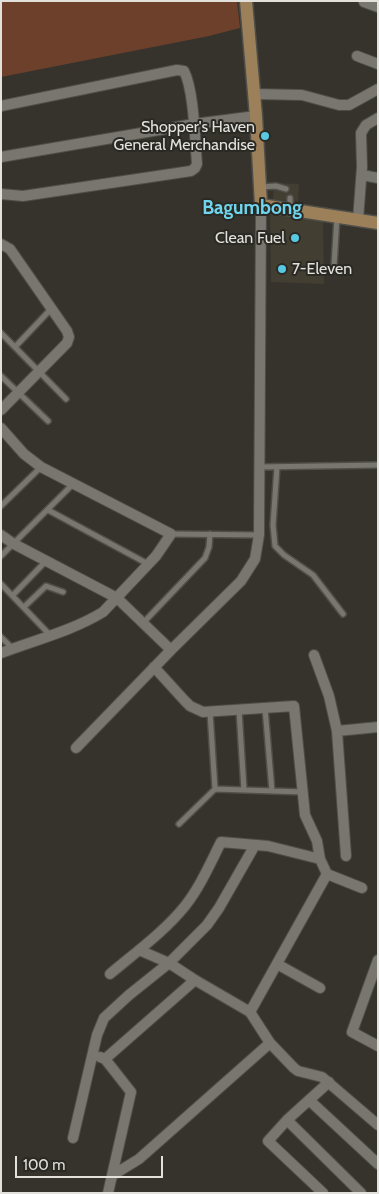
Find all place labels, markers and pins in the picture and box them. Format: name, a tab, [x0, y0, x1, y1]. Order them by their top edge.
place label: Shopper's Haven General Merchandise	[114, 117, 255, 155]
marker: Shopper's Haven General Merchandise	[259, 130, 271, 142]
place label: Clean Fuel	[215, 228, 285, 248]
marker: Clean Fuel	[289, 232, 301, 244]
place label: 7-Eleven	[292, 259, 352, 279]
marker: 7-Eleven	[276, 263, 288, 275]

